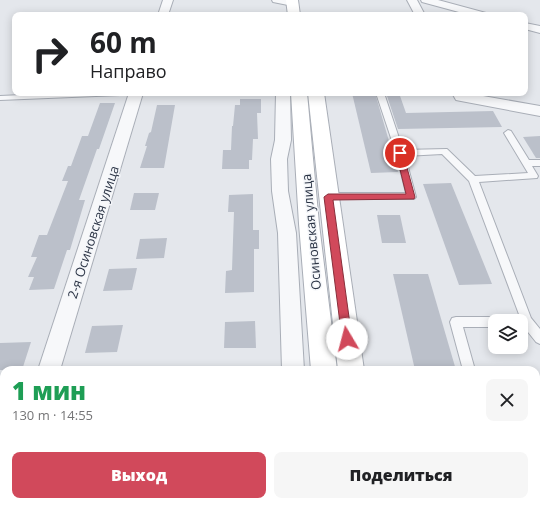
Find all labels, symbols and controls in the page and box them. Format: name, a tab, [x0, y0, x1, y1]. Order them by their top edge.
text: 60 m	[90, 23, 157, 61]
icon: right	[24, 28, 76, 80]
text: Направо	[90, 59, 167, 83]
pin	[383, 136, 417, 170]
icon: arrive	[389, 142, 411, 164]
street label: 2-я Осиновская улица	[63, 163, 123, 301]
street label: Осиновская улица	[297, 173, 325, 291]
map controls	[488, 314, 528, 354]
button: layers	[488, 314, 528, 354]
position arrow	[326, 318, 368, 360]
text: 1 мин	[12, 374, 86, 407]
button: close	[486, 379, 528, 421]
text: 130 m · 14:55	[12, 406, 93, 424]
button: Выход	[12, 452, 266, 498]
button: Поделиться	[274, 452, 528, 498]

